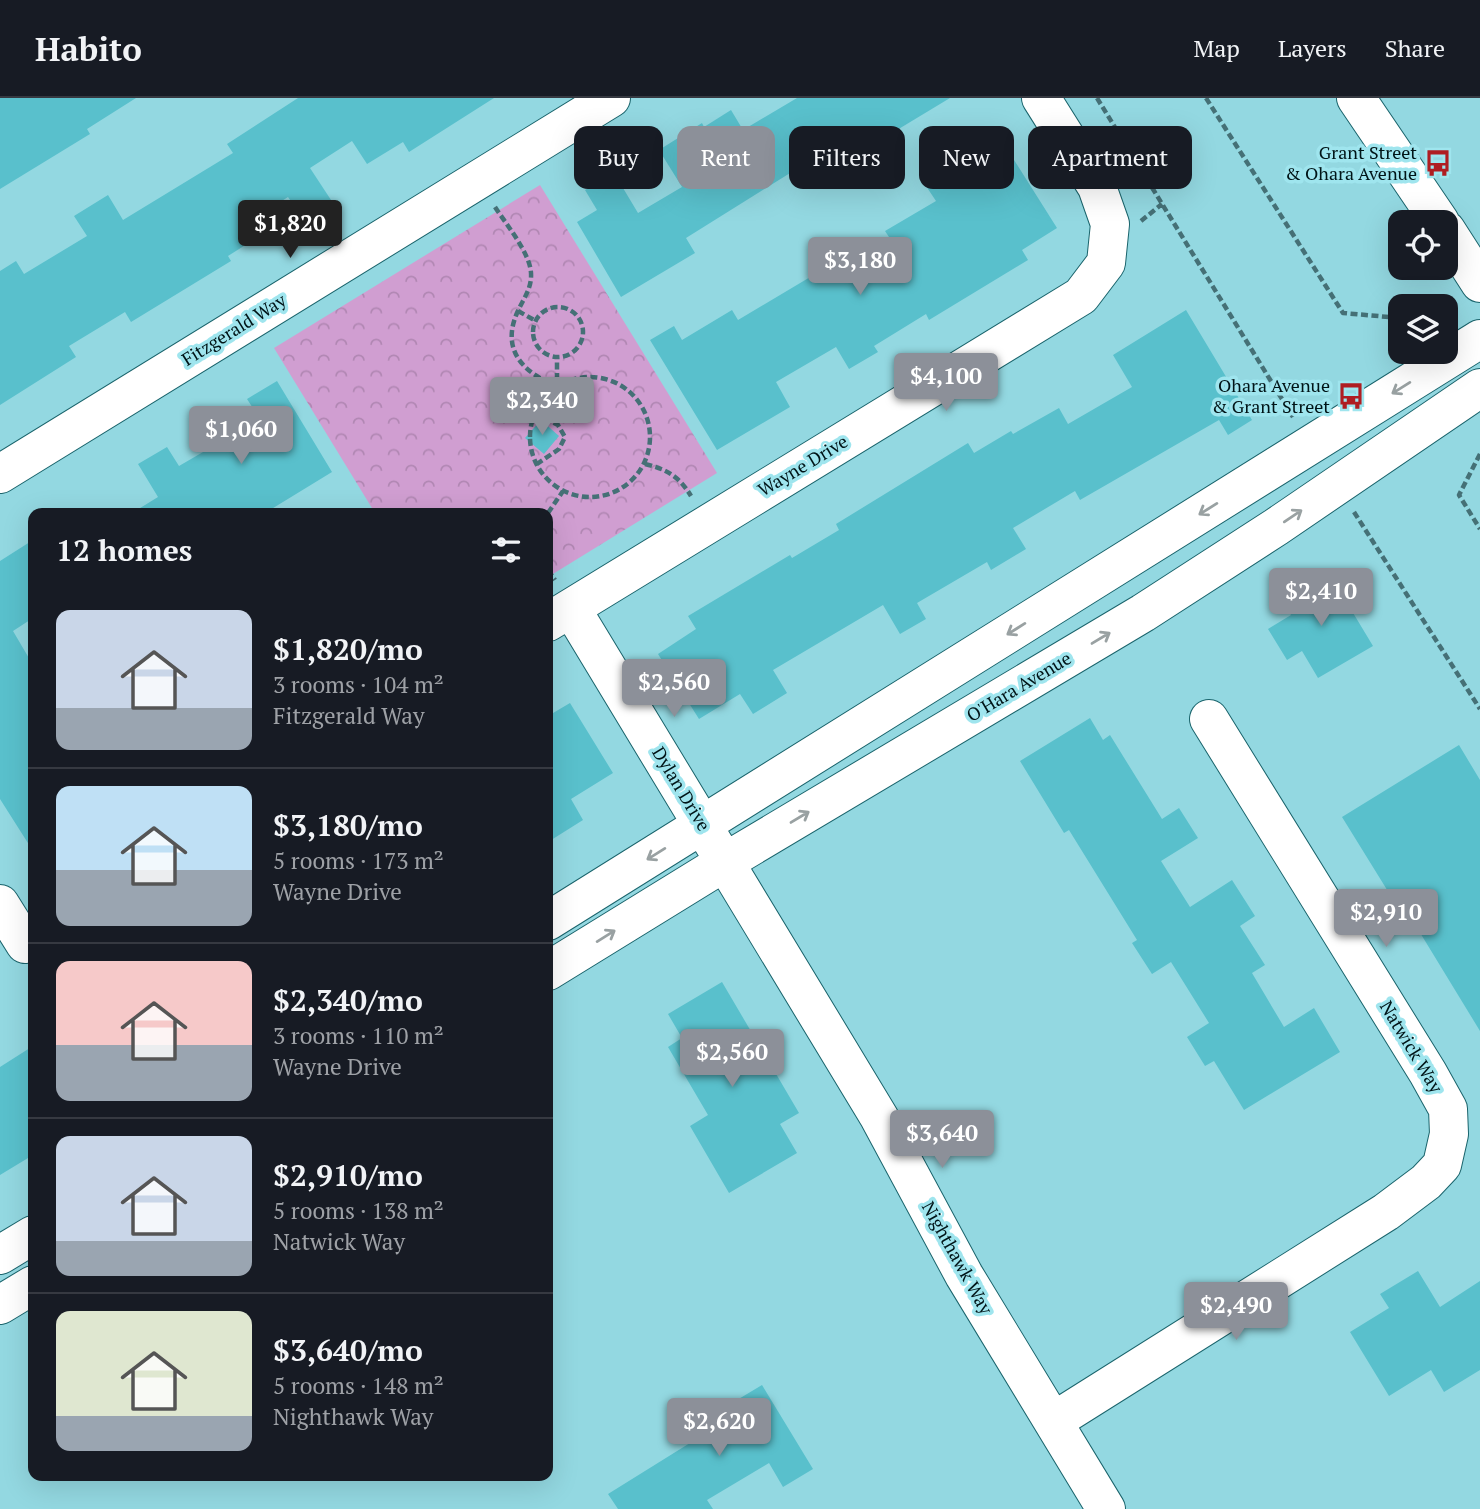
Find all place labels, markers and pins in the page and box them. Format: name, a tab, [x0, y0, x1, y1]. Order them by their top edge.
place label: Grant Street & Ohara Avenue	[1285, 140, 1417, 185]
bus stop icon: Grant Street & Ohara Avenue	[1423, 148, 1453, 178]
pin: $1,820	[233, 200, 347, 260]
pin: $3,180	[803, 238, 917, 297]
pin: $4,100	[889, 354, 1003, 413]
place label: Ohara Avenue & Grant Street	[1212, 373, 1330, 418]
pin: $2,340	[485, 378, 599, 437]
bus stop icon: Ohara Avenue & Grant Street	[1336, 381, 1366, 411]
pin: $1,060	[184, 406, 298, 466]
pin: $2,410	[1264, 568, 1378, 628]
pin: $2,560	[617, 660, 731, 719]
pin: $2,910	[1329, 890, 1443, 949]
pin: $2,560	[675, 1030, 789, 1089]
pin: $3,640	[885, 1110, 999, 1170]
pin: $2,490	[1179, 1282, 1293, 1342]
pin: $2,620	[662, 1398, 776, 1458]

